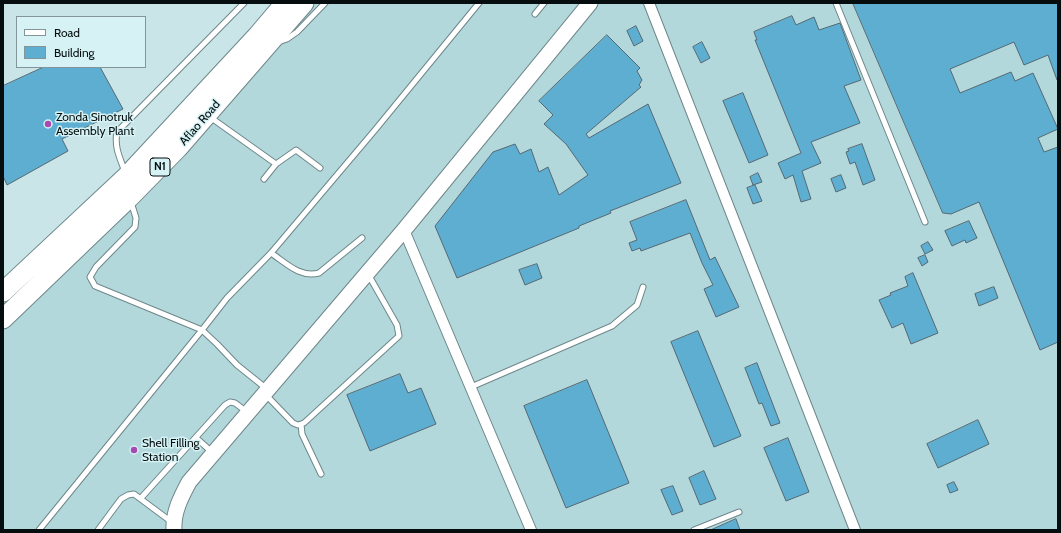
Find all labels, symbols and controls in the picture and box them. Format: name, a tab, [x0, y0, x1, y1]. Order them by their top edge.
legend	[16, 16, 146, 68]
text: Road	[54, 25, 80, 40]
text: Building	[54, 45, 95, 60]
street label: Aflao Road	[176, 97, 224, 149]
place label: Zonda Sinotruk Assembly Plant	[56, 110, 134, 138]
marker: Zonda Sinotruk Assembly Plant	[43, 119, 53, 129]
road number: N1	[150, 158, 170, 176]
place label: Shell Filling Station	[142, 436, 200, 464]
marker: Shell Filling Station	[129, 445, 139, 455]

